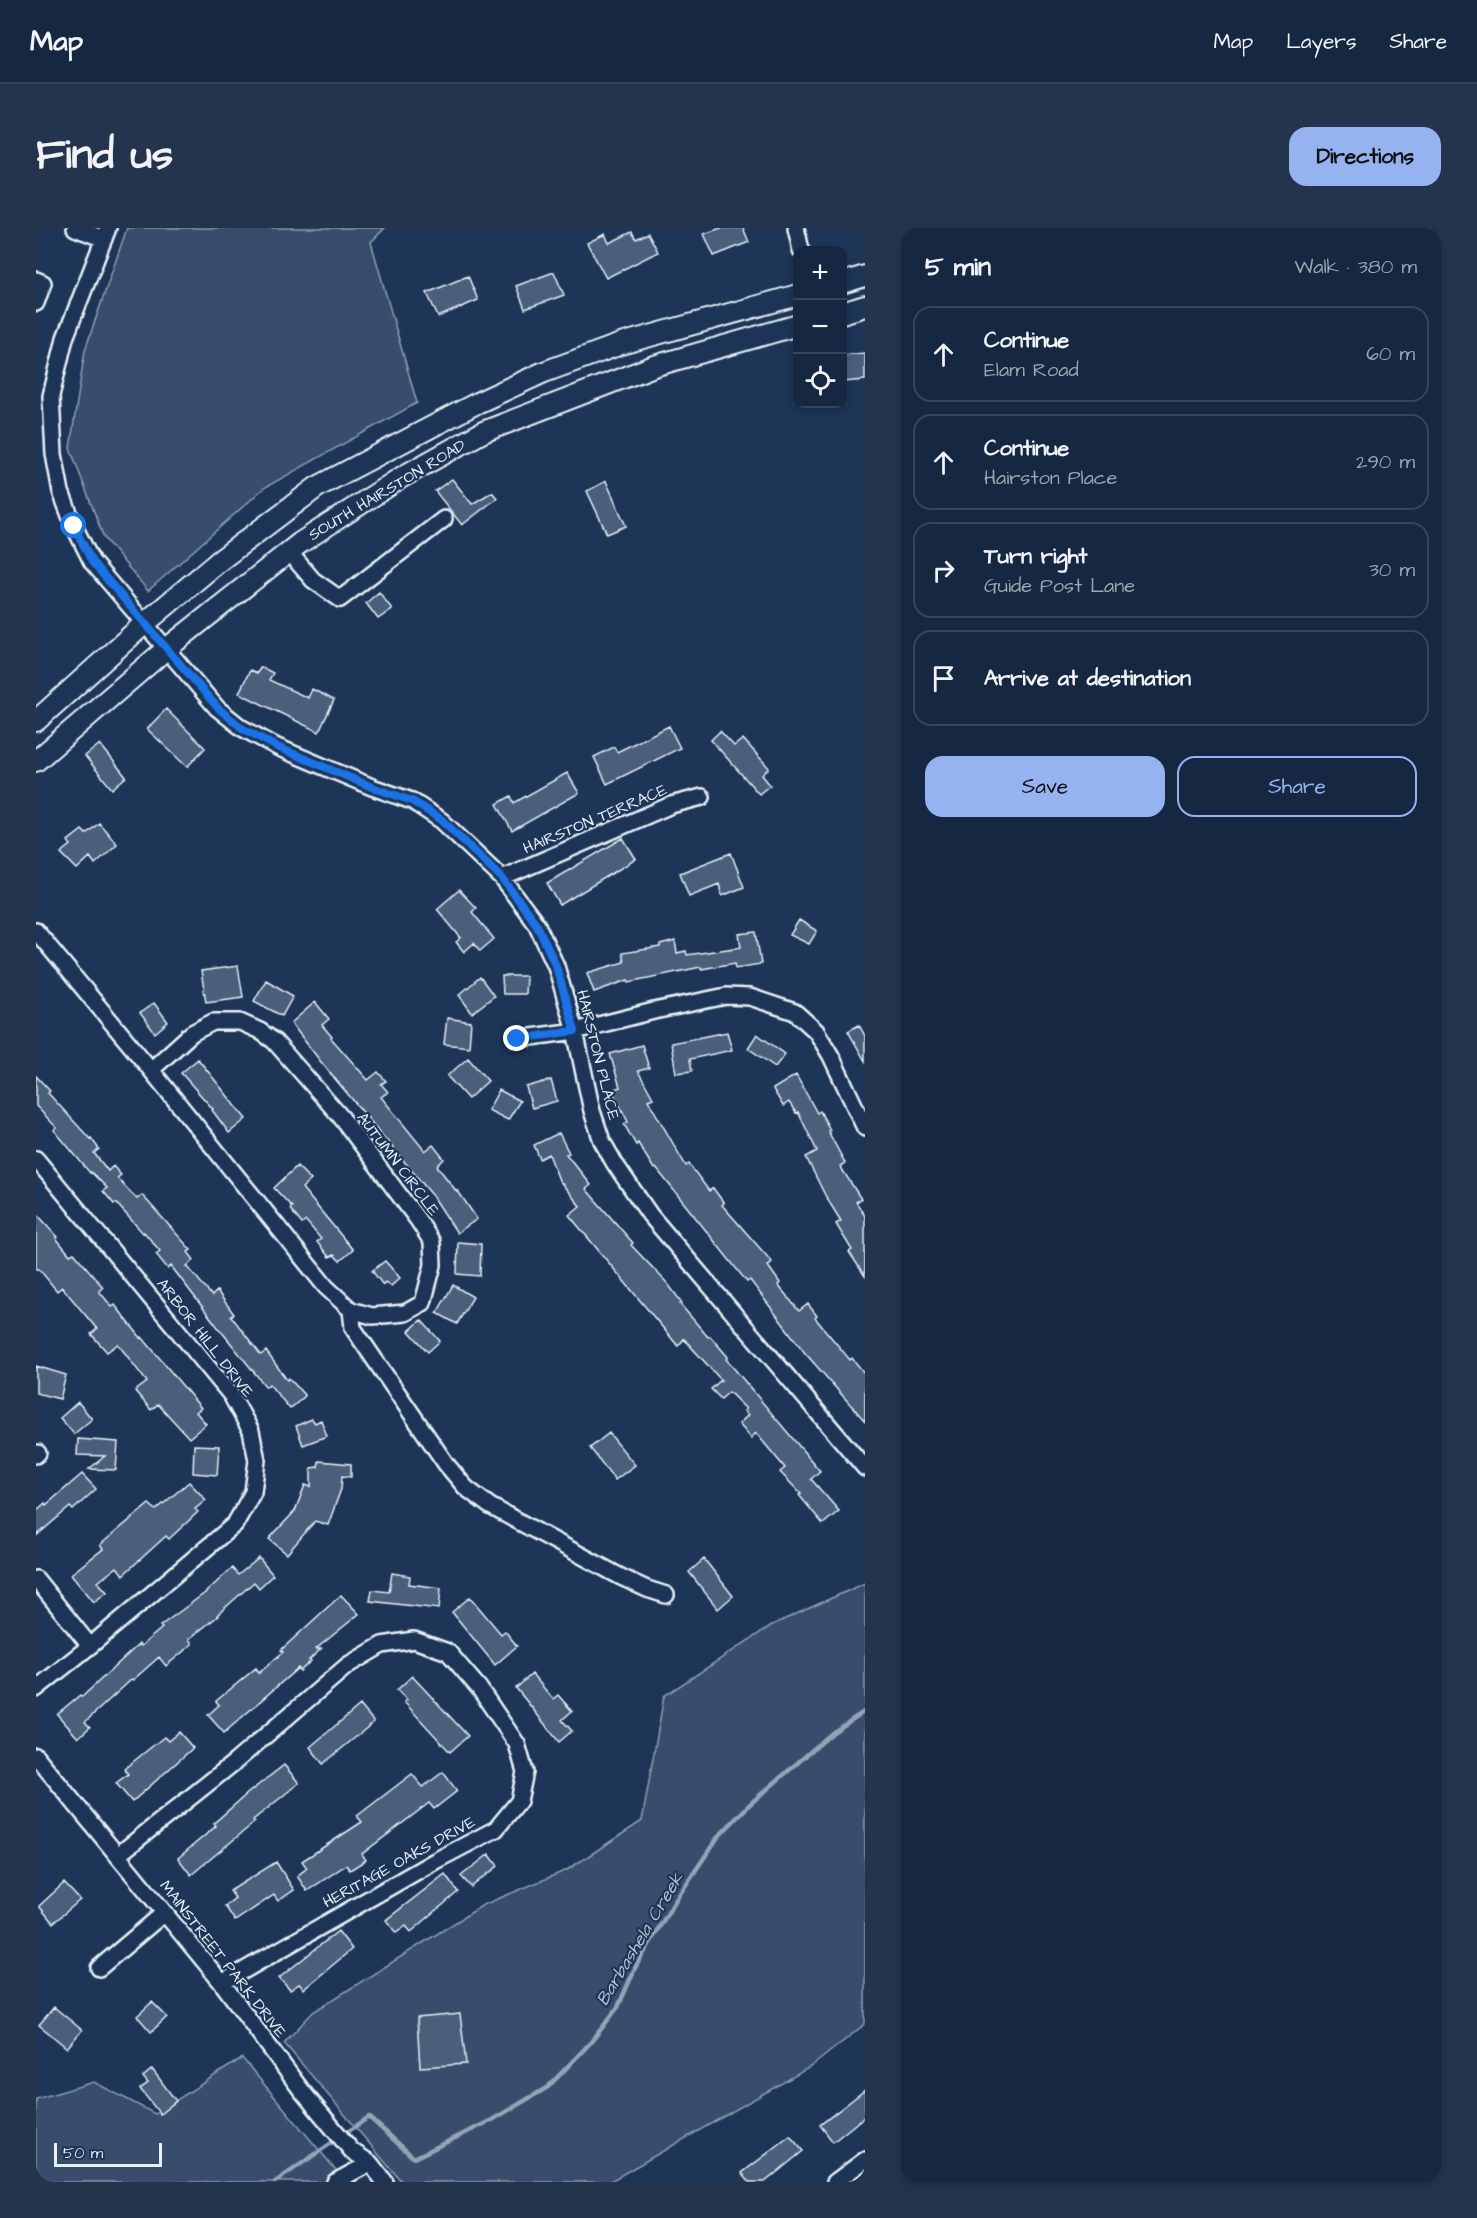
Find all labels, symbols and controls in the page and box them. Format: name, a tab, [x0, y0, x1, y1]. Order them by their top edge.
text: Map	[30, 22, 83, 61]
text: Map	[1213, 27, 1253, 56]
text: Layers	[1286, 27, 1356, 56]
text: Share	[1389, 27, 1447, 56]
text: Find us	[36, 127, 173, 185]
button: Directions	[1289, 127, 1441, 186]
map controls	[793, 246, 847, 408]
button: +	[793, 246, 847, 300]
text: 5 min	[925, 249, 991, 285]
text: Walk · 380 m	[1294, 253, 1417, 281]
button: −	[793, 300, 847, 354]
text: Continue	[984, 325, 1069, 356]
icon: ahead	[927, 338, 960, 371]
text: 60 m	[1366, 340, 1415, 368]
button: locate	[793, 354, 847, 408]
text: Elam Road	[984, 356, 1079, 384]
text: Continue	[984, 433, 1069, 464]
street label: SOUTH HAIRSTON ROAD	[304, 434, 470, 546]
icon: ahead	[927, 446, 960, 479]
text: 290 m	[1356, 448, 1415, 476]
text: Hairston Place	[984, 464, 1117, 492]
route start	[60, 512, 86, 538]
text: Turn right	[984, 541, 1087, 572]
icon: right	[927, 554, 960, 587]
text: 30 m	[1369, 556, 1415, 584]
text: Guide Post Lane	[984, 572, 1135, 600]
icon: arrive	[927, 662, 960, 695]
text: Arrive at destination	[984, 663, 1191, 694]
button: Save	[925, 756, 1165, 817]
button: Share	[1177, 756, 1417, 817]
street label: HAIRSTON TERRACE	[520, 778, 671, 859]
street label: HAIRSTON PLACE	[571, 988, 625, 1123]
route end	[503, 1025, 529, 1051]
street label: AUTUMN CIRCLE	[352, 1108, 445, 1221]
street label: ARBOR HILL DRIVE	[151, 1274, 259, 1403]
street label: HERITAGE OAKS DRIVE	[319, 1811, 480, 1913]
water label: Barbashela Creek	[590, 1867, 690, 2010]
street label: MAINSTREET PARK DRIVE	[154, 1876, 292, 2043]
scale bar	[54, 2140, 162, 2168]
text: 50 m	[63, 2142, 103, 2164]

